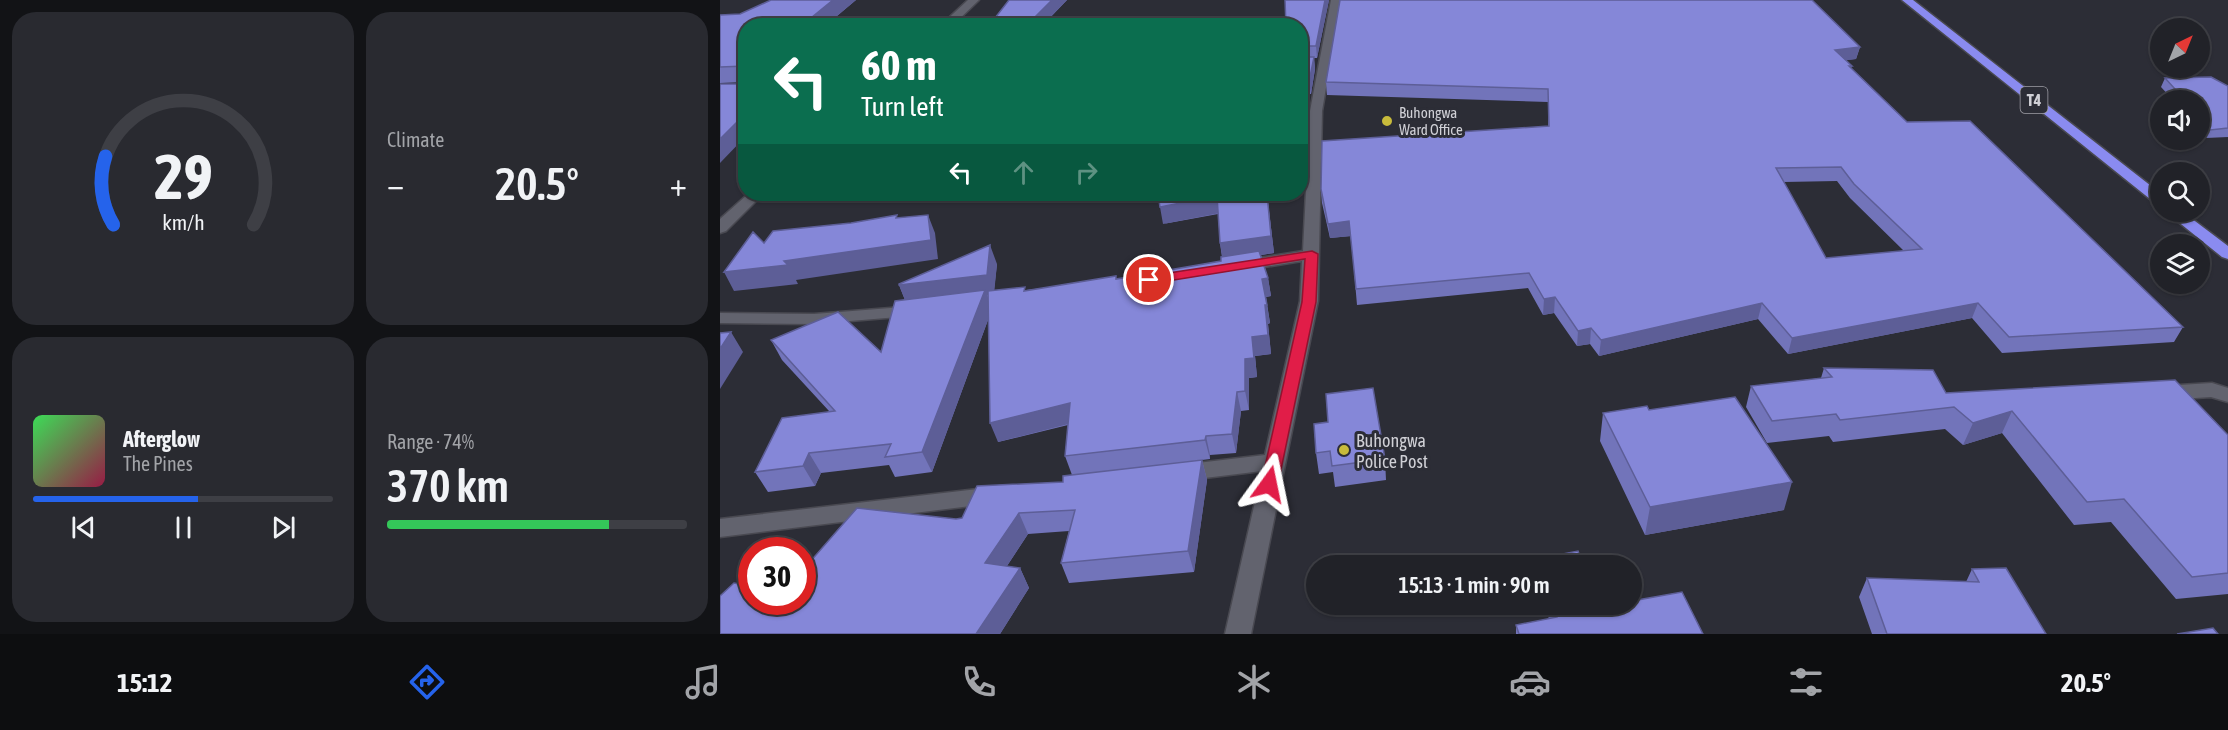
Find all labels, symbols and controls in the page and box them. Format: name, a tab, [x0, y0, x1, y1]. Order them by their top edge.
north arrow	[2150, 18, 2210, 78]
map controls	[2150, 18, 2210, 294]
text: 60 m	[861, 41, 936, 89]
icon: left	[762, 42, 840, 120]
road number: T4	[2020, 87, 2048, 113]
button: sound	[2150, 90, 2210, 150]
text: Turn left	[861, 91, 944, 122]
place label: Buhongwa Ward Office	[1399, 104, 1463, 138]
marker: Buhongwa Ward Office	[1380, 114, 1394, 128]
text: Climate	[387, 128, 444, 151]
text: 29	[154, 141, 212, 212]
icon: left	[944, 156, 977, 189]
icon: ahead	[1007, 156, 1040, 189]
icon: right	[1070, 156, 1103, 189]
text: 20.5°	[495, 158, 579, 210]
button: search	[2150, 162, 2210, 222]
text: −	[387, 165, 404, 203]
text: +	[670, 165, 687, 203]
text: km/h	[162, 211, 204, 236]
button: layers	[2150, 234, 2210, 294]
pin	[1123, 254, 1174, 305]
icon: arrive	[1132, 263, 1165, 296]
text: Afterglow	[123, 426, 200, 452]
text: Range · 74%	[387, 430, 474, 453]
place label: Buhongwa Police Post	[1356, 430, 1428, 472]
marker: Buhongwa Police Post	[1337, 443, 1351, 457]
text: The Pines	[123, 452, 193, 475]
position arrow	[1237, 452, 1301, 516]
text: 370 km	[387, 460, 509, 512]
icon: previous	[67, 511, 100, 544]
icon: pause	[167, 511, 200, 544]
icon: next	[267, 511, 300, 544]
speed limit sign: 30	[738, 537, 816, 615]
text: 15:13 · 1 min · 90 m	[1398, 572, 1550, 598]
icon: directions	[406, 661, 448, 703]
icon: music	[682, 661, 724, 703]
icon: phone	[958, 661, 1000, 703]
icon: climate	[1233, 661, 1275, 703]
icon: car	[1509, 661, 1551, 703]
icon: filters	[1785, 661, 1827, 703]
text: 15:12	[117, 667, 172, 698]
text: 20.5°	[2061, 667, 2111, 698]

